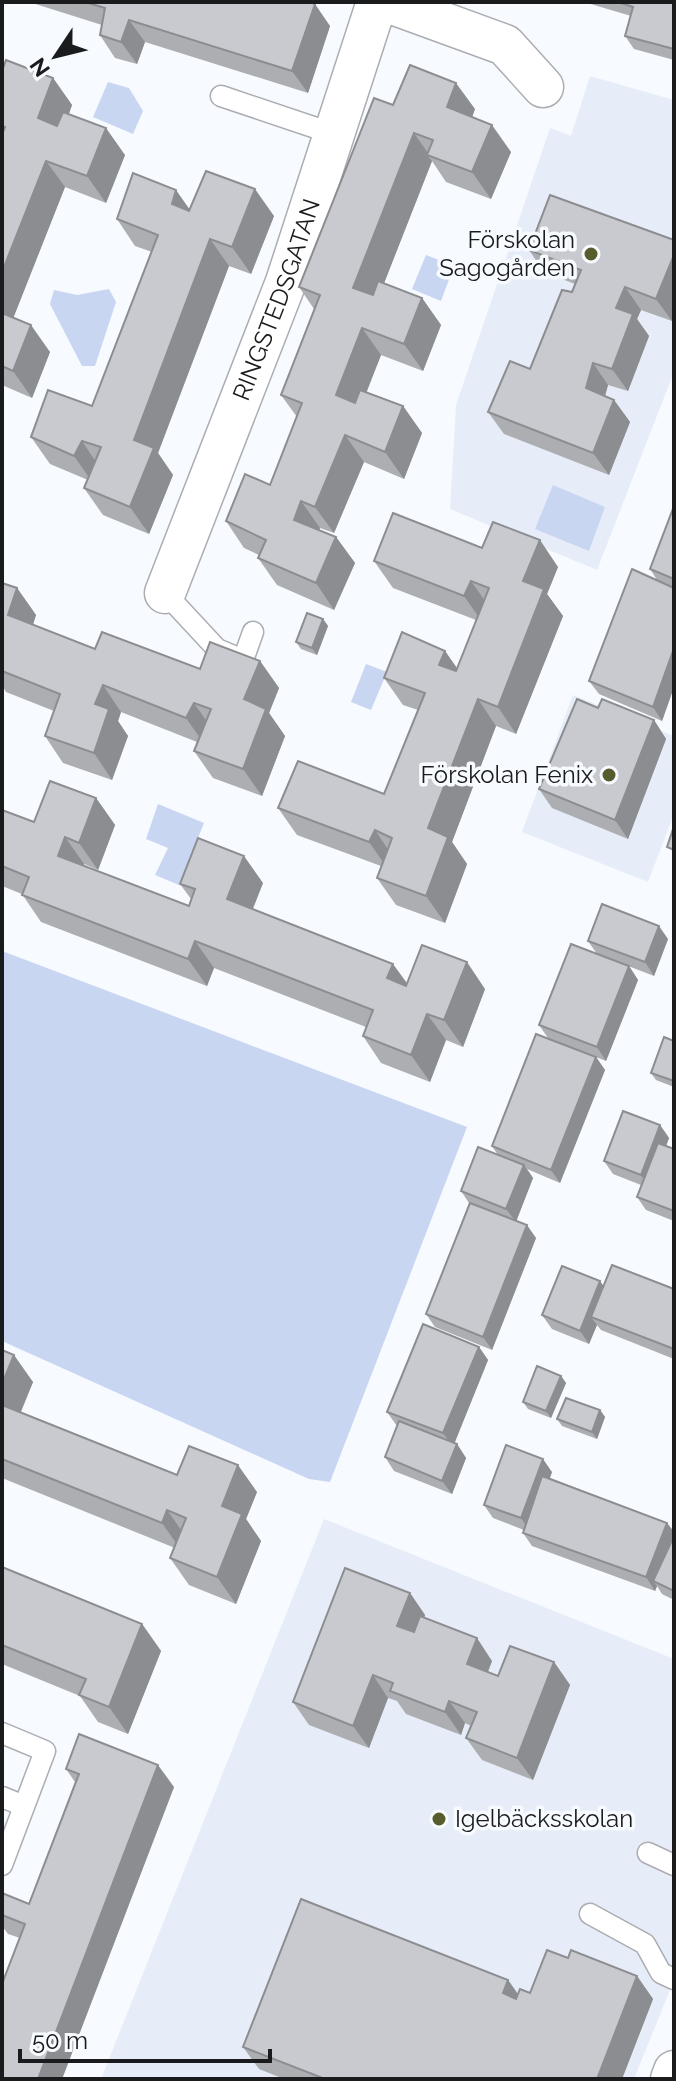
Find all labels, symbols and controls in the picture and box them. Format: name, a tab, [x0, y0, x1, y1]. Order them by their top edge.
north arrow	[16, 16, 96, 96]
text: N	[24, 53, 55, 82]
street label: RINGSTEDSGATAN	[226, 195, 326, 404]
place label: Förskolan Sagogården	[439, 225, 575, 282]
marker: Förskolan Sagogården	[582, 245, 600, 263]
place label: Förskolan Fenix	[421, 760, 593, 789]
marker: Förskolan Fenix	[600, 766, 618, 784]
place label: Igelbäcksskolan	[455, 1804, 633, 1833]
marker: Igelbäcksskolan	[430, 1810, 448, 1828]
scale bar	[20, 2013, 270, 2063]
text: 50 m	[32, 2026, 88, 2055]

